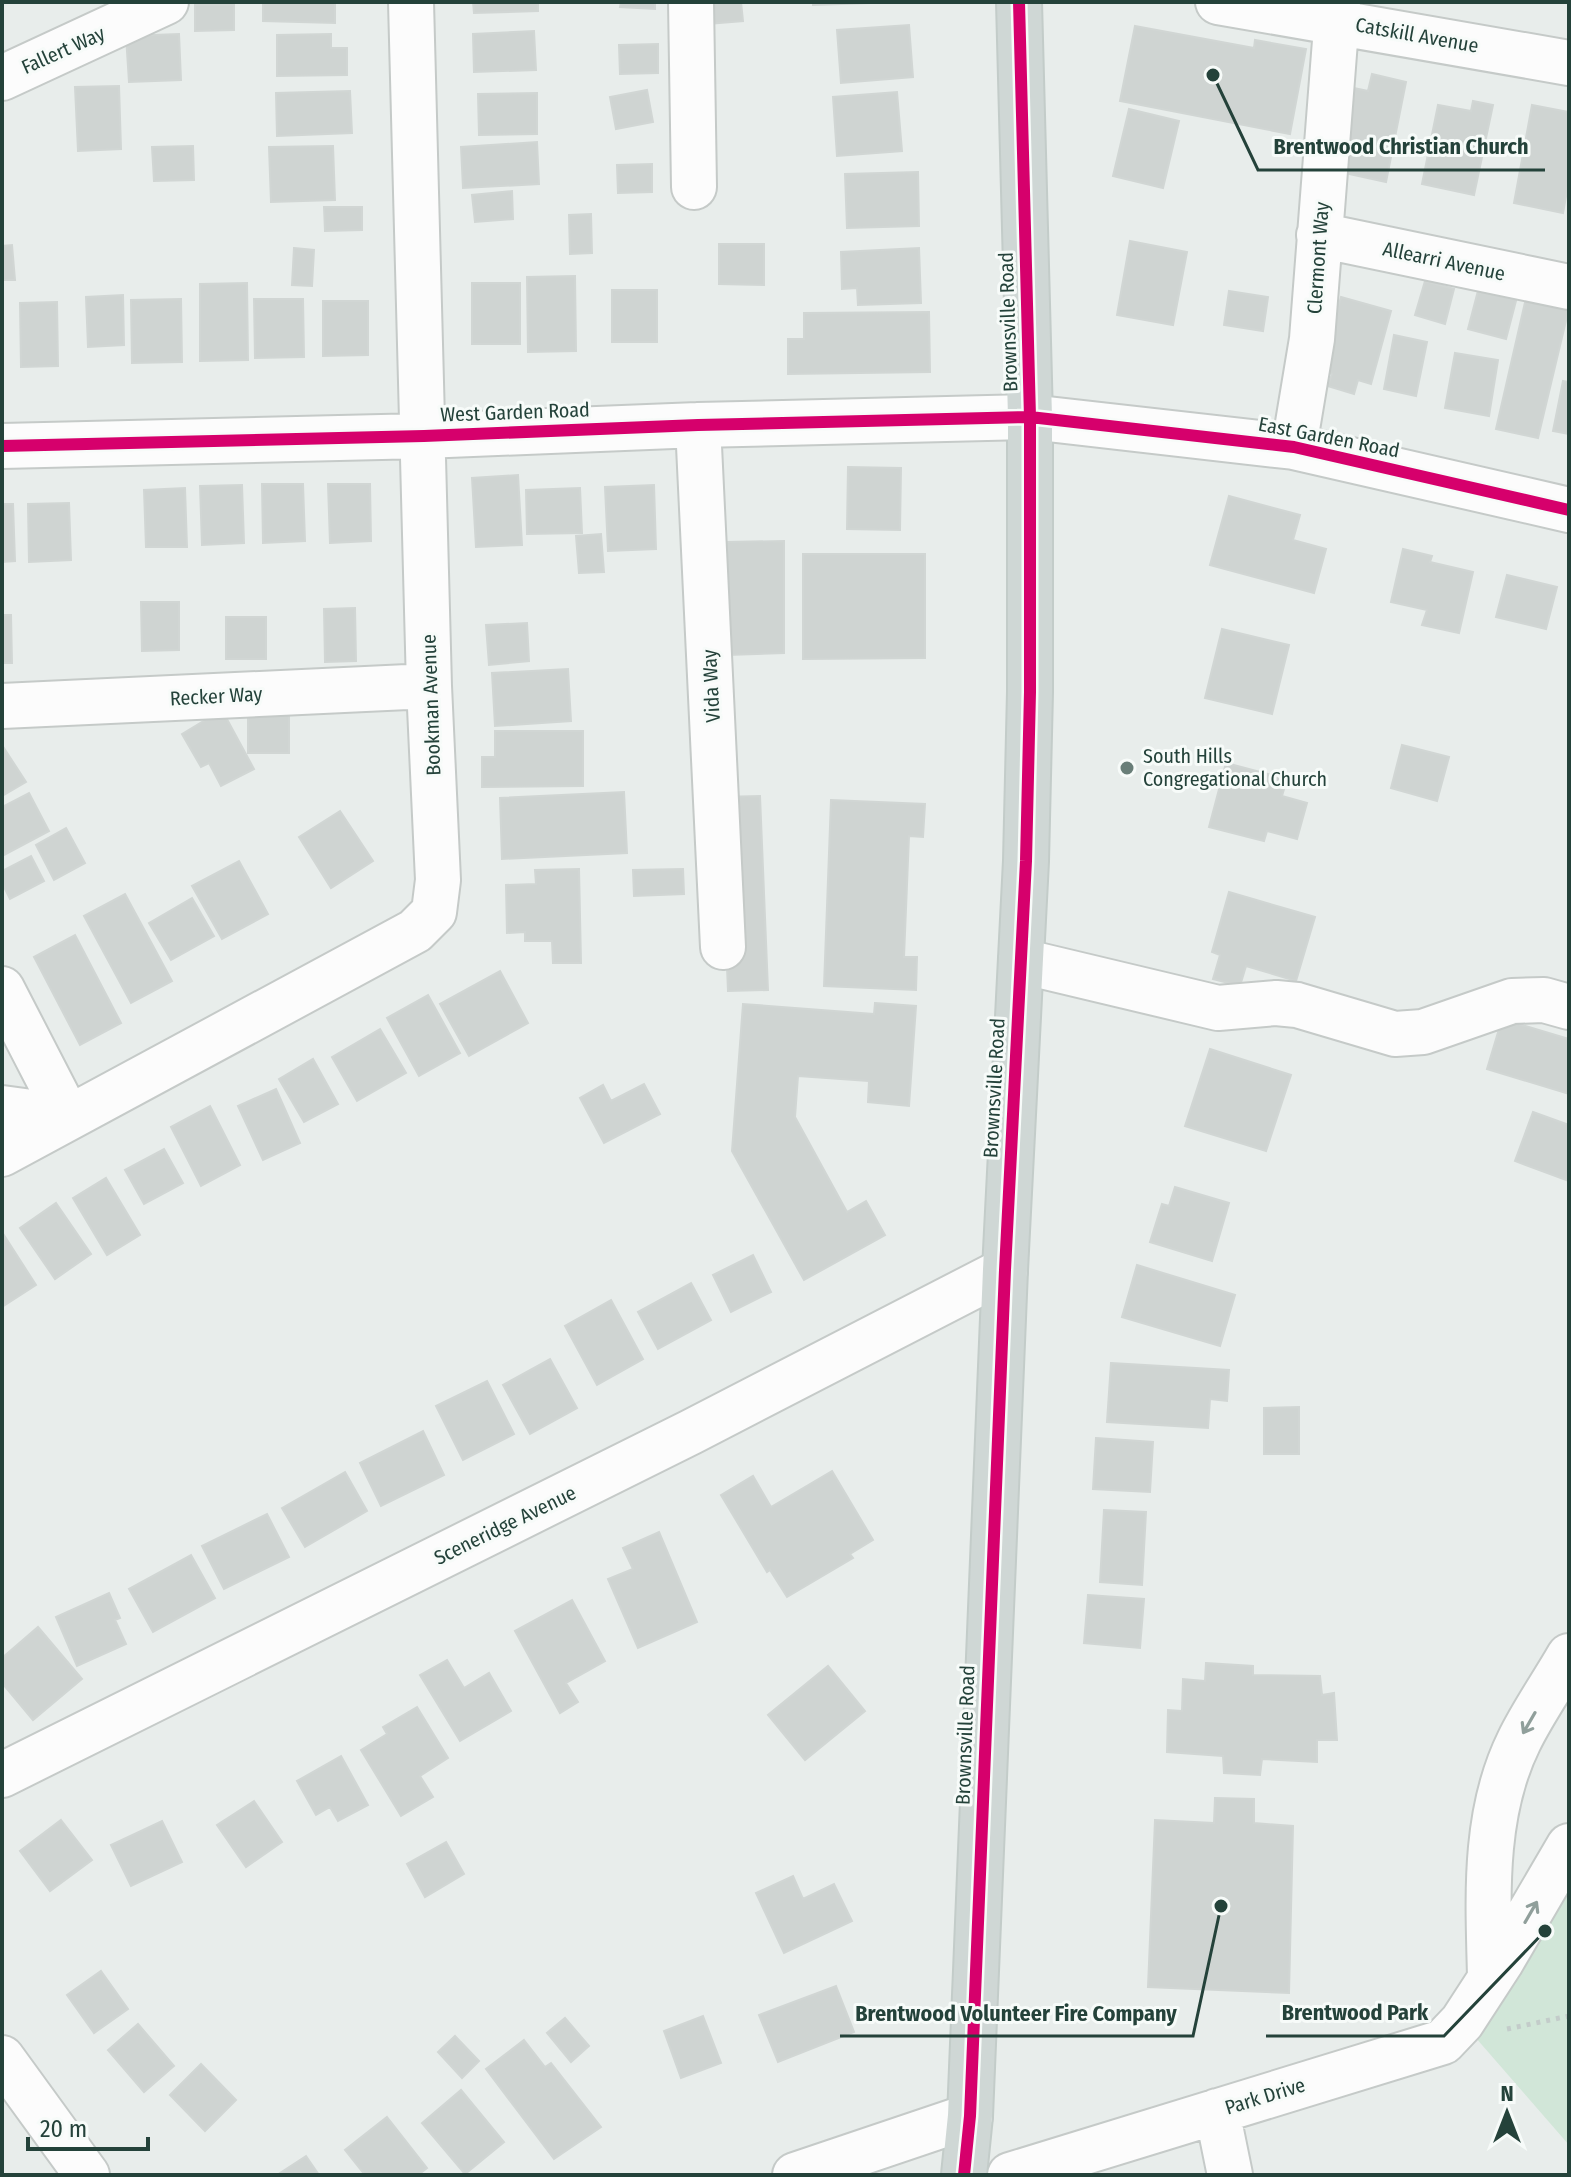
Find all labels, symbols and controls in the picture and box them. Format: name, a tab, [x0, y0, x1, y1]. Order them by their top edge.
street label: Catskill Avenue	[1354, 12, 1480, 58]
street label: Fallert Way	[18, 21, 108, 79]
callout: Brentwood Christian Church	[1258, 124, 1545, 170]
text: Brentwood Christian Church	[1274, 133, 1528, 160]
street label: Clermont Way	[1302, 201, 1334, 315]
street label: Allearri Avenue	[1381, 236, 1507, 286]
street label: Brownsville Road	[994, 252, 1022, 392]
street label: West Garden Road	[440, 397, 590, 427]
street label: East Garden Road	[1256, 412, 1402, 462]
street label: Bookman Avenue	[417, 634, 445, 776]
street label: Vida Way	[697, 649, 725, 723]
street label: Recker Way	[169, 682, 263, 710]
place label: South Hills Congregational Church	[1143, 744, 1327, 791]
marker: South Hills Congregational Church	[1118, 759, 1136, 777]
street label: Brownsville Road	[978, 1017, 1010, 1159]
street label: Sceneridge Avenue	[430, 1480, 580, 1570]
street label: Brownsville Road	[951, 1665, 979, 1805]
one-way arrow	[1521, 1712, 1537, 1735]
one-way arrow	[1523, 1901, 1539, 1924]
callout: Brentwood Volunteer Fire Company	[840, 1990, 1193, 2036]
callout: Brentwood Park	[1266, 1990, 1444, 2036]
text: Brentwood Park	[1282, 1999, 1429, 2026]
text: Brentwood Volunteer Fire Company	[855, 2000, 1177, 2027]
street label: Park Drive	[1222, 2072, 1308, 2120]
north arrow	[1467, 2073, 1547, 2153]
text: N	[1500, 2080, 1514, 2107]
scale bar	[28, 2101, 148, 2151]
text: 20 m	[40, 2115, 87, 2143]

